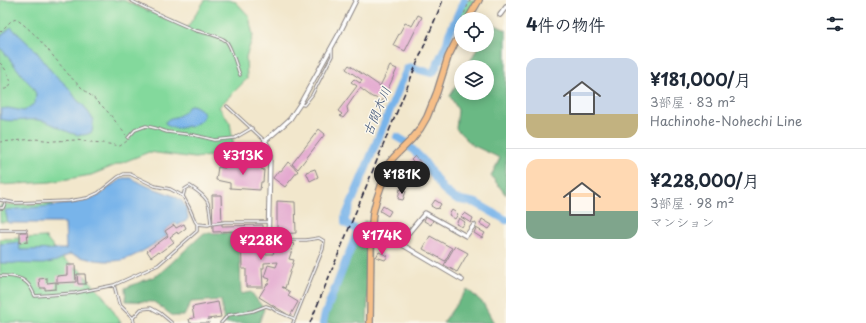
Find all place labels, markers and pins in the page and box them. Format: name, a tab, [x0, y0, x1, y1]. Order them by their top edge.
pin: ¥313K	[215, 142, 271, 176]
pin: ¥181K	[374, 161, 430, 195]
pin: ¥174K	[354, 222, 410, 256]
pin: ¥228K	[233, 227, 289, 261]

